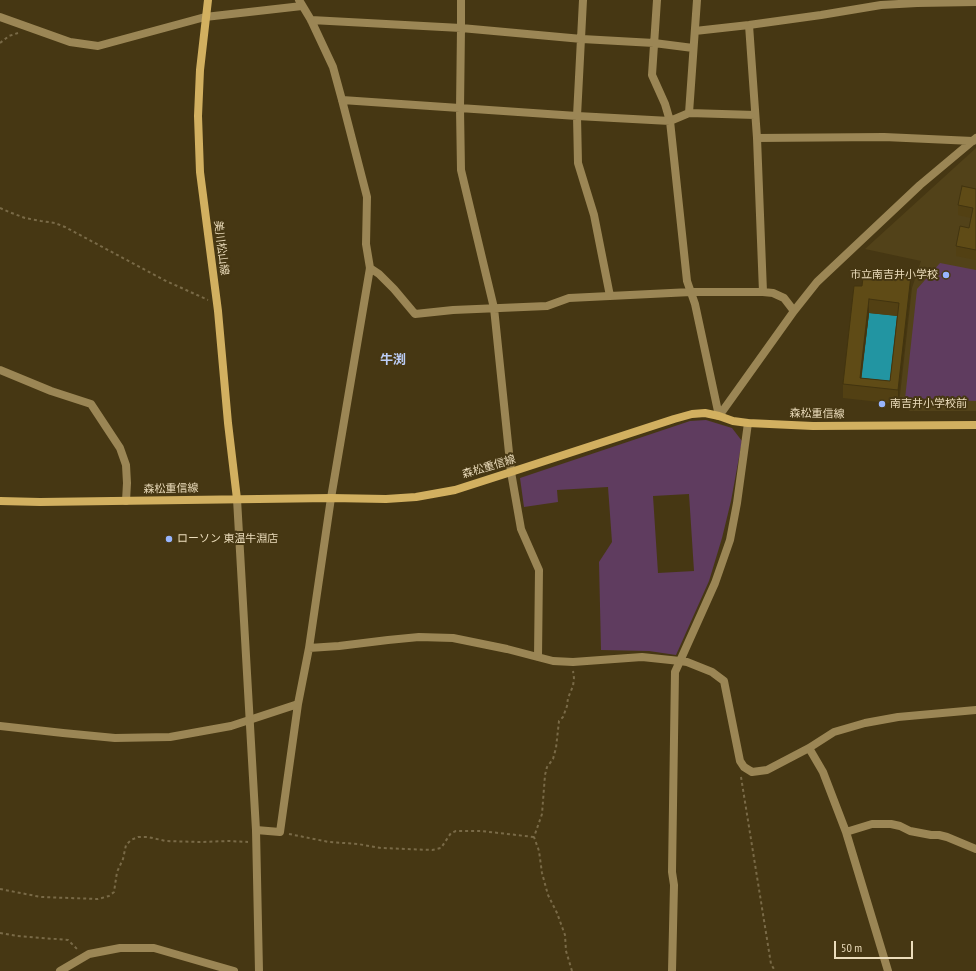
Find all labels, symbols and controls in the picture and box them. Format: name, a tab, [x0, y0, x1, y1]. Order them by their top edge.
street label: 美川松山線	[211, 220, 231, 276]
place label: 市立南吉井小学校	[850, 268, 938, 282]
marker: 市立南吉井小学校	[941, 270, 951, 280]
district label: 牛渕	[380, 352, 406, 368]
place label: 南吉井小学校前	[890, 397, 967, 411]
marker: 南吉井小学校前	[877, 399, 887, 409]
street label: 森松重信線	[789, 407, 845, 421]
street label: 森松重信線	[461, 453, 517, 481]
street label: 森松重信線	[143, 482, 199, 496]
place label: ローソン 東温牛淵店	[177, 532, 278, 546]
marker: ローソン 東温牛淵店	[164, 534, 174, 544]
scale bar	[836, 933, 915, 959]
text: 50 m	[841, 940, 862, 955]

